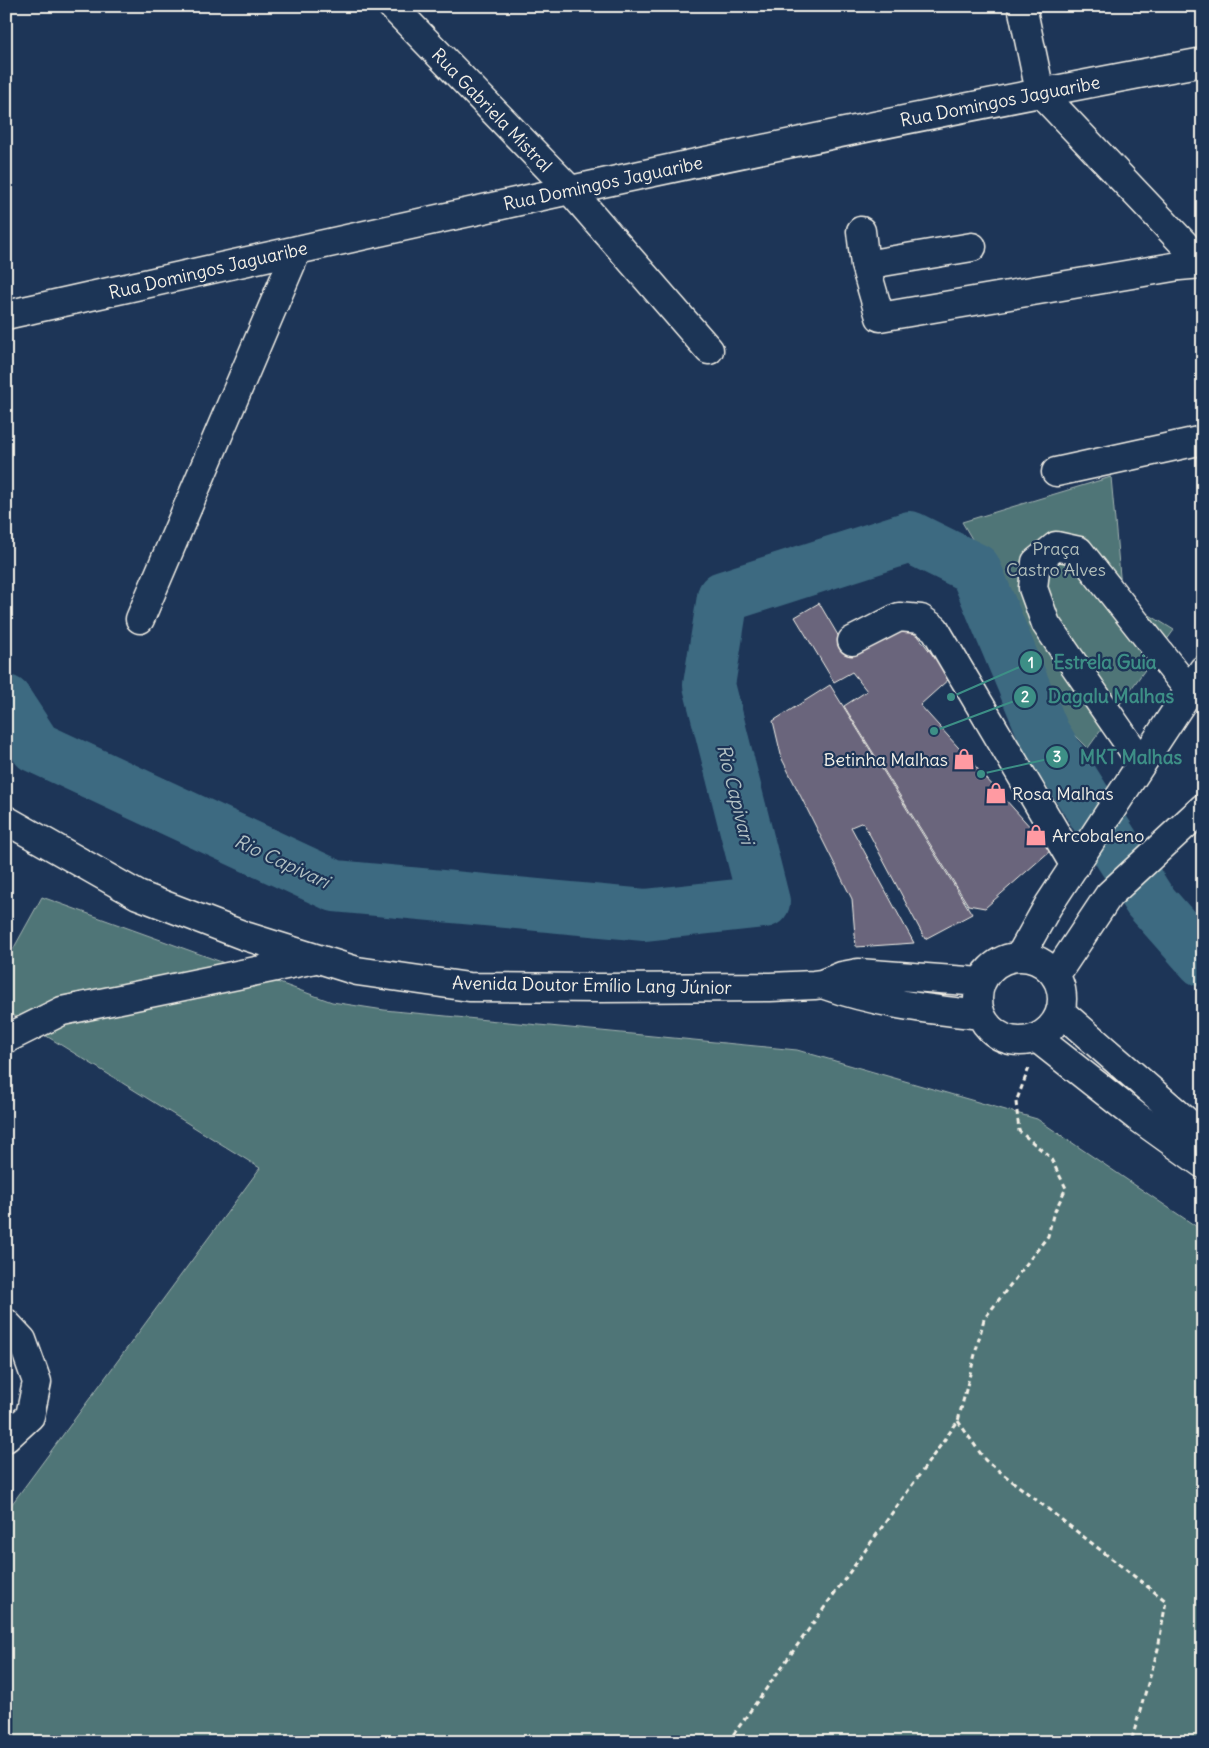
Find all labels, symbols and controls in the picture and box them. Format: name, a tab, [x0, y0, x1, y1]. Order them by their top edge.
street label: Rua Gabriela Mistral	[427, 43, 557, 177]
street label: Rua Domingos Jaguaribe	[898, 70, 1102, 132]
street label: Rua Domingos Jaguaribe	[501, 151, 705, 215]
street label: Rua Domingos Jaguaribe	[106, 236, 310, 304]
park label: Praça Castro Alves	[1006, 537, 1106, 581]
callout: Estrela Guia	[1019, 645, 1167, 679]
text: Estrela Guia	[1053, 650, 1157, 674]
text: 1	[1028, 653, 1034, 672]
callout: Dagalu Malhas	[1013, 680, 1184, 714]
text: Dagalu Malhas	[1048, 684, 1175, 708]
text: 2	[1021, 687, 1029, 706]
callout: MKT Malhas	[1045, 740, 1192, 774]
water label: Rio Capivari	[712, 742, 761, 849]
text: MKT Malhas	[1080, 745, 1183, 769]
shop icon: Betinha Malhas	[951, 746, 977, 772]
text: 3	[1053, 747, 1061, 766]
place label: Betinha Malhas	[823, 748, 948, 771]
shop icon: Rosa Malhas	[983, 780, 1009, 806]
place label: Rosa Malhas	[1012, 782, 1114, 805]
shop icon: Arcobaleno	[1023, 822, 1049, 848]
place label: Arcobaleno	[1052, 824, 1144, 847]
water label: Rio Capivari	[231, 829, 336, 895]
street label: Avenida Doutor Emílio Lang Júnior	[452, 971, 733, 999]

